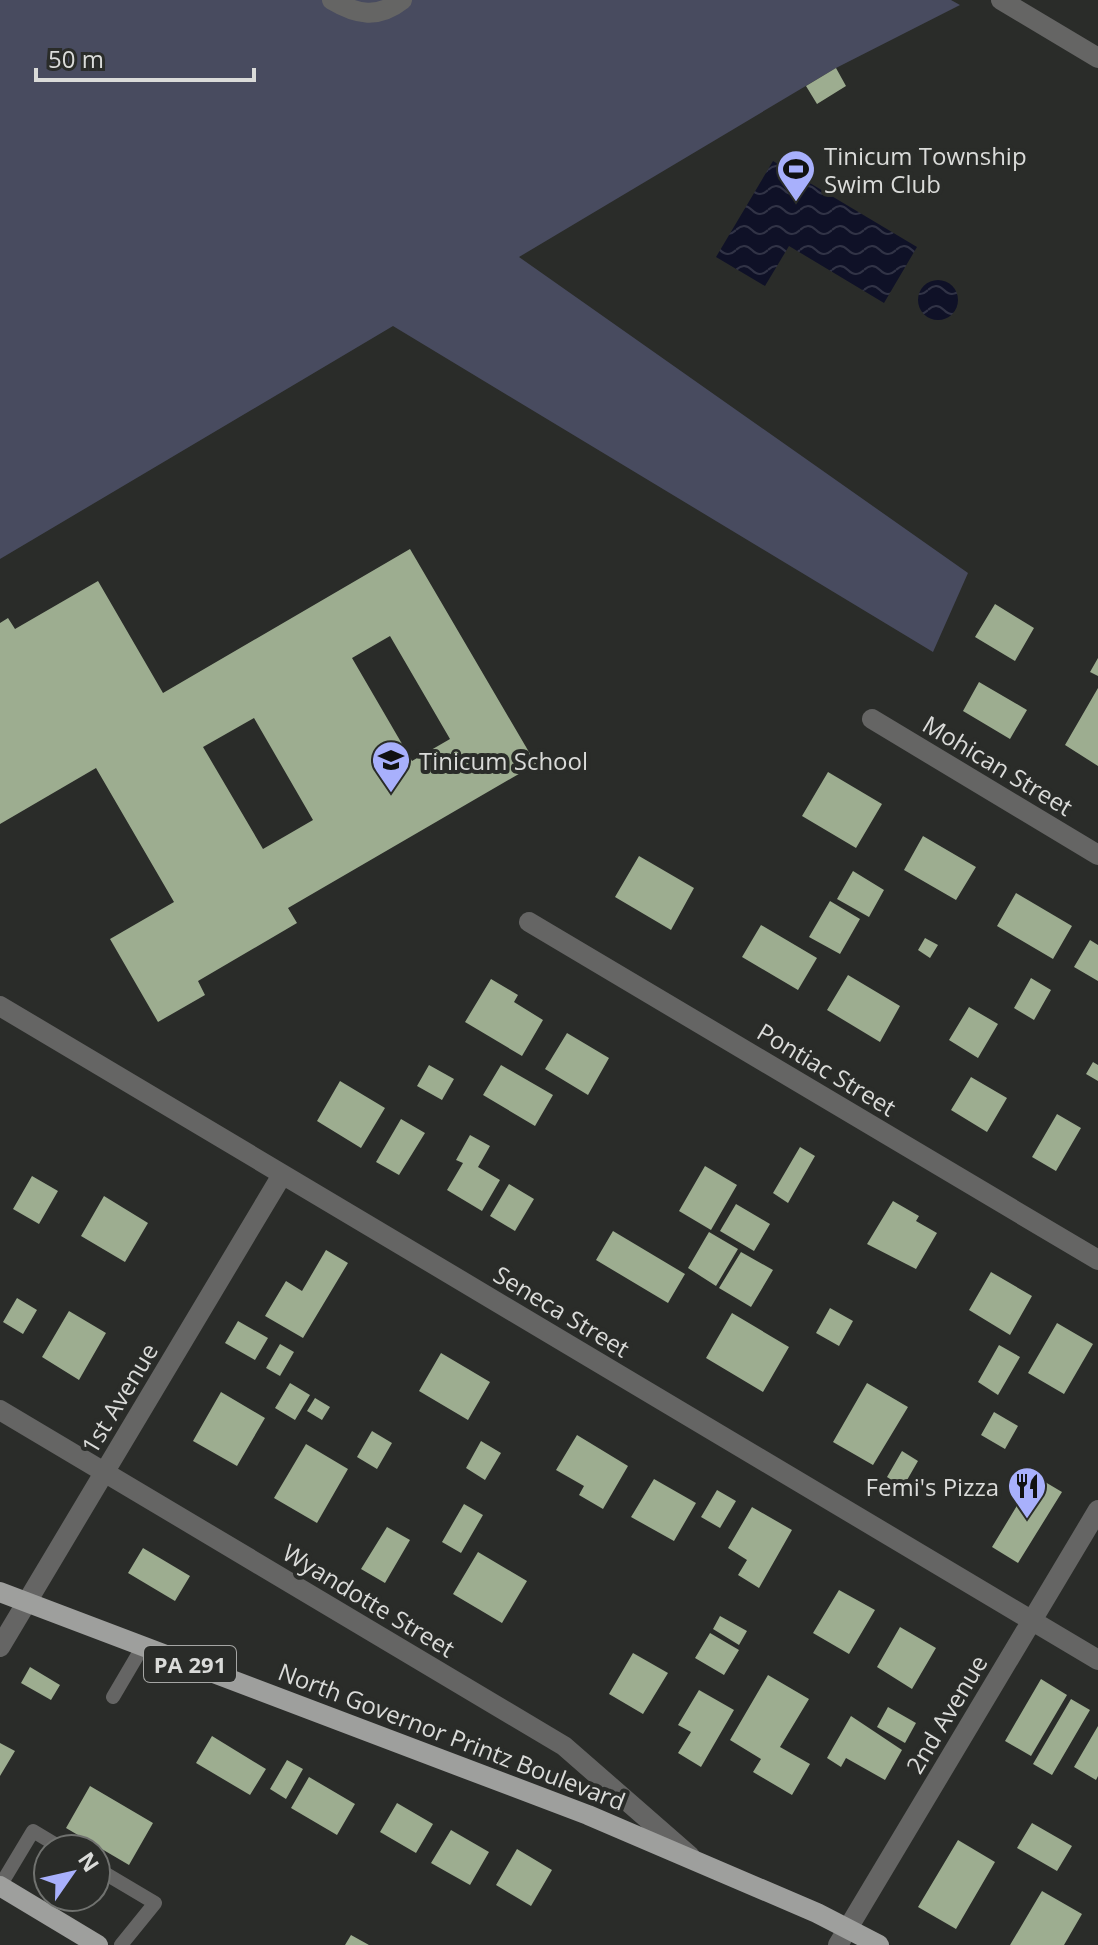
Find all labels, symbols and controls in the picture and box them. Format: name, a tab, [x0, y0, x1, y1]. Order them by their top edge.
scale bar	[36, 32, 254, 82]
text: 50 m	[48, 42, 104, 75]
place label: Tinicum Township Swim Club	[824, 139, 1027, 200]
sports icon: Tinicum Township Swim Club	[775, 148, 817, 203]
street label: Mohican Street	[917, 707, 1079, 823]
school or university icon: Tinicum School	[370, 739, 412, 794]
place label: Tinicum School	[419, 744, 588, 777]
street label: Pontiac Street	[752, 1015, 902, 1123]
street label: Seneca Street	[488, 1257, 636, 1365]
street label: 1st Avenue	[73, 1337, 165, 1459]
restaurant icon: Femi's Pizza	[1006, 1465, 1048, 1520]
place label: Femi's Pizza	[866, 1470, 999, 1503]
street label: Wyandotte Street	[277, 1536, 461, 1664]
road number: PA 291	[144, 1646, 236, 1682]
street label: 2nd Avenue	[898, 1649, 994, 1779]
street label: North Governor Printz Boulevard	[274, 1654, 630, 1818]
north arrow	[32, 1833, 112, 1913]
text: N	[72, 1845, 107, 1877]

